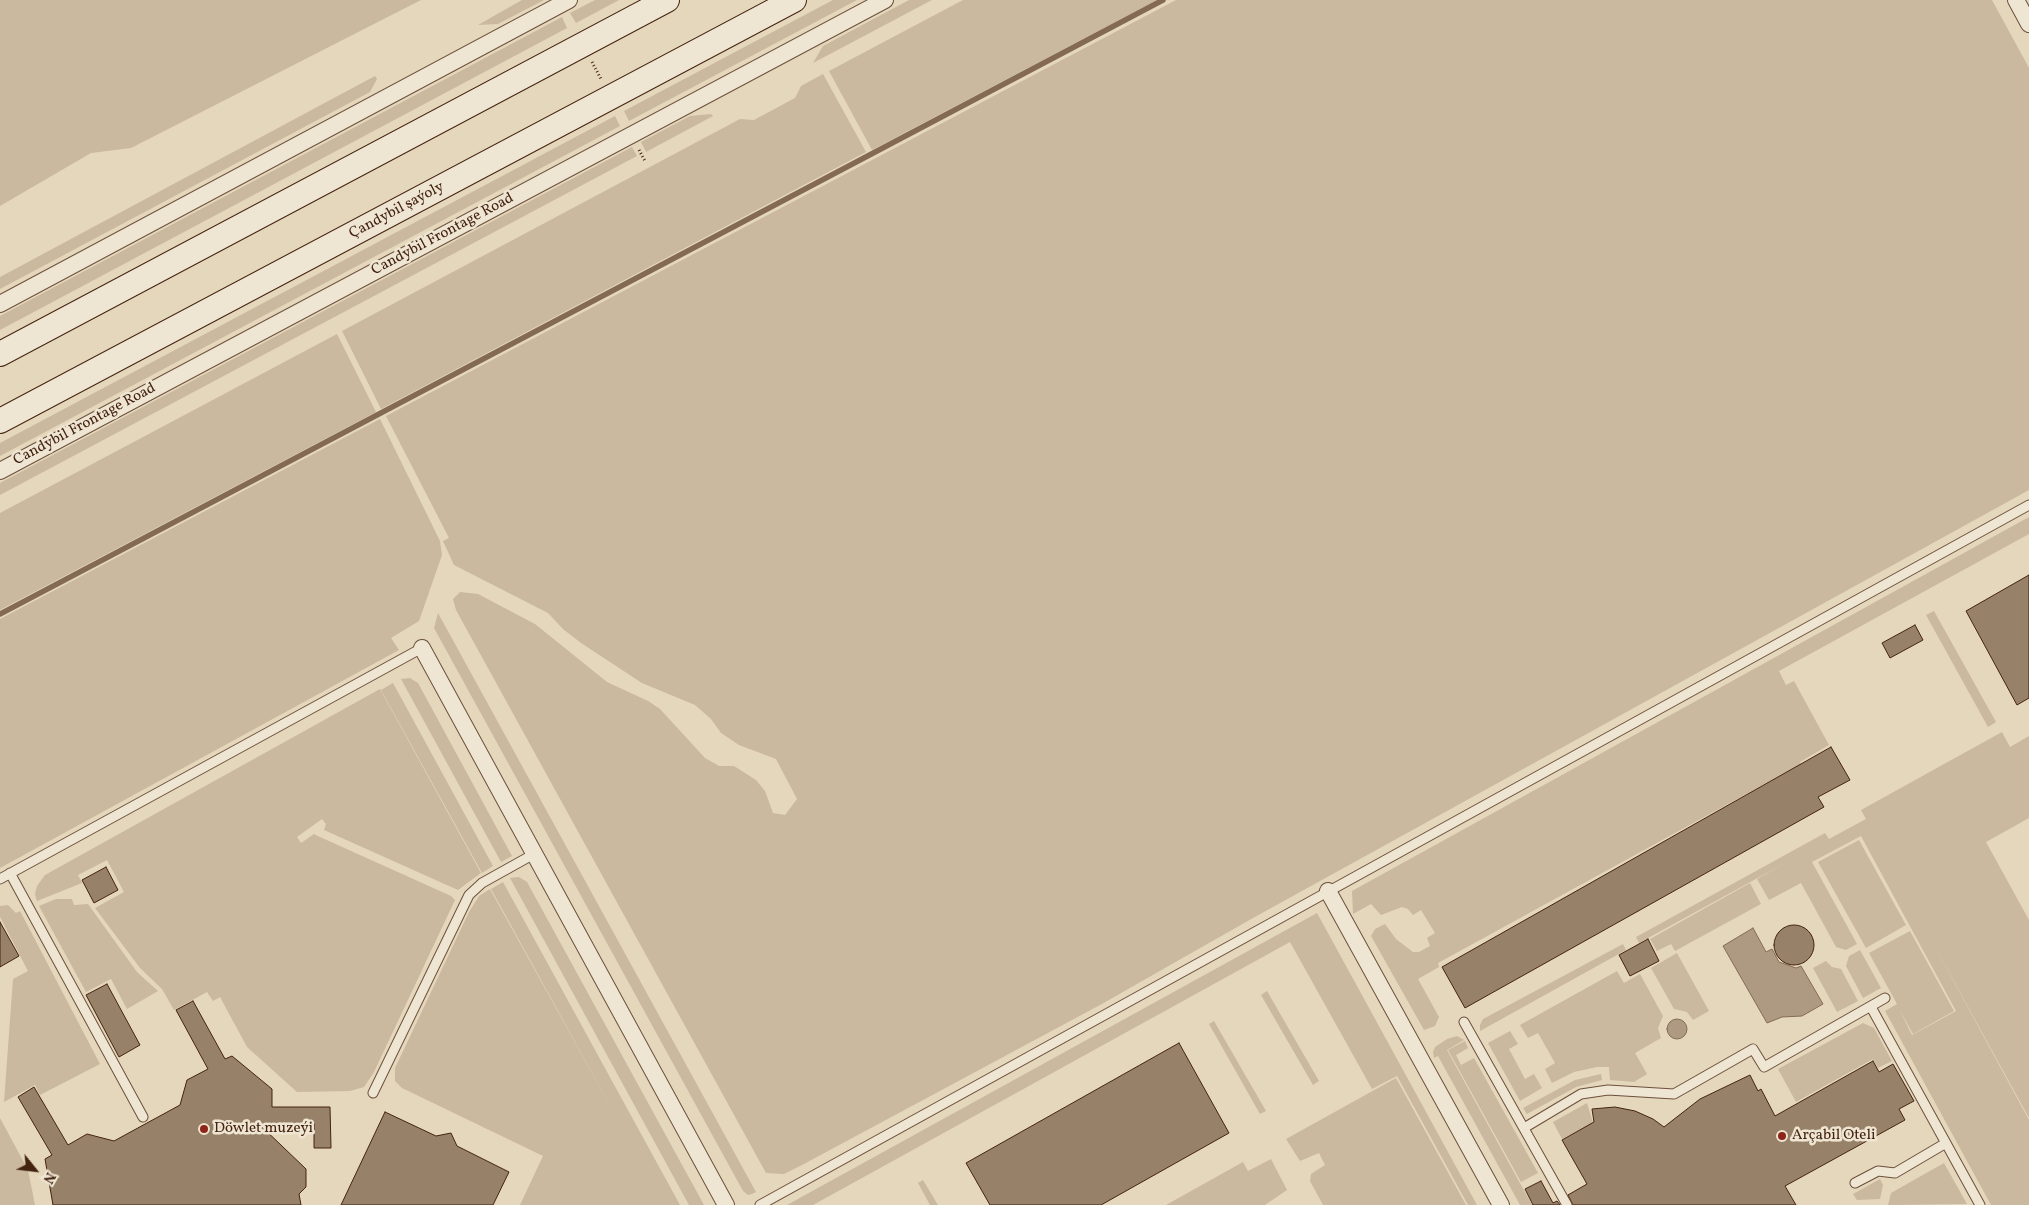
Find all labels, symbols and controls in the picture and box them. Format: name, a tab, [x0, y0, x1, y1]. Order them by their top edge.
street label: Çandybil şaýoly	[346, 178, 448, 244]
street label: Candybil Frontage Road	[369, 190, 517, 280]
street label: Candybil Frontage Road	[11, 380, 159, 470]
place label: Döwlet muzeýi	[214, 1120, 313, 1138]
marker: Döwlet muzeýi	[198, 1123, 210, 1135]
place label: Arçabil Oteli	[1792, 1127, 1875, 1145]
marker: Arçabil Oteli	[1776, 1130, 1788, 1142]
north arrow	[10, 1145, 60, 1195]
text: N	[38, 1168, 59, 1187]

